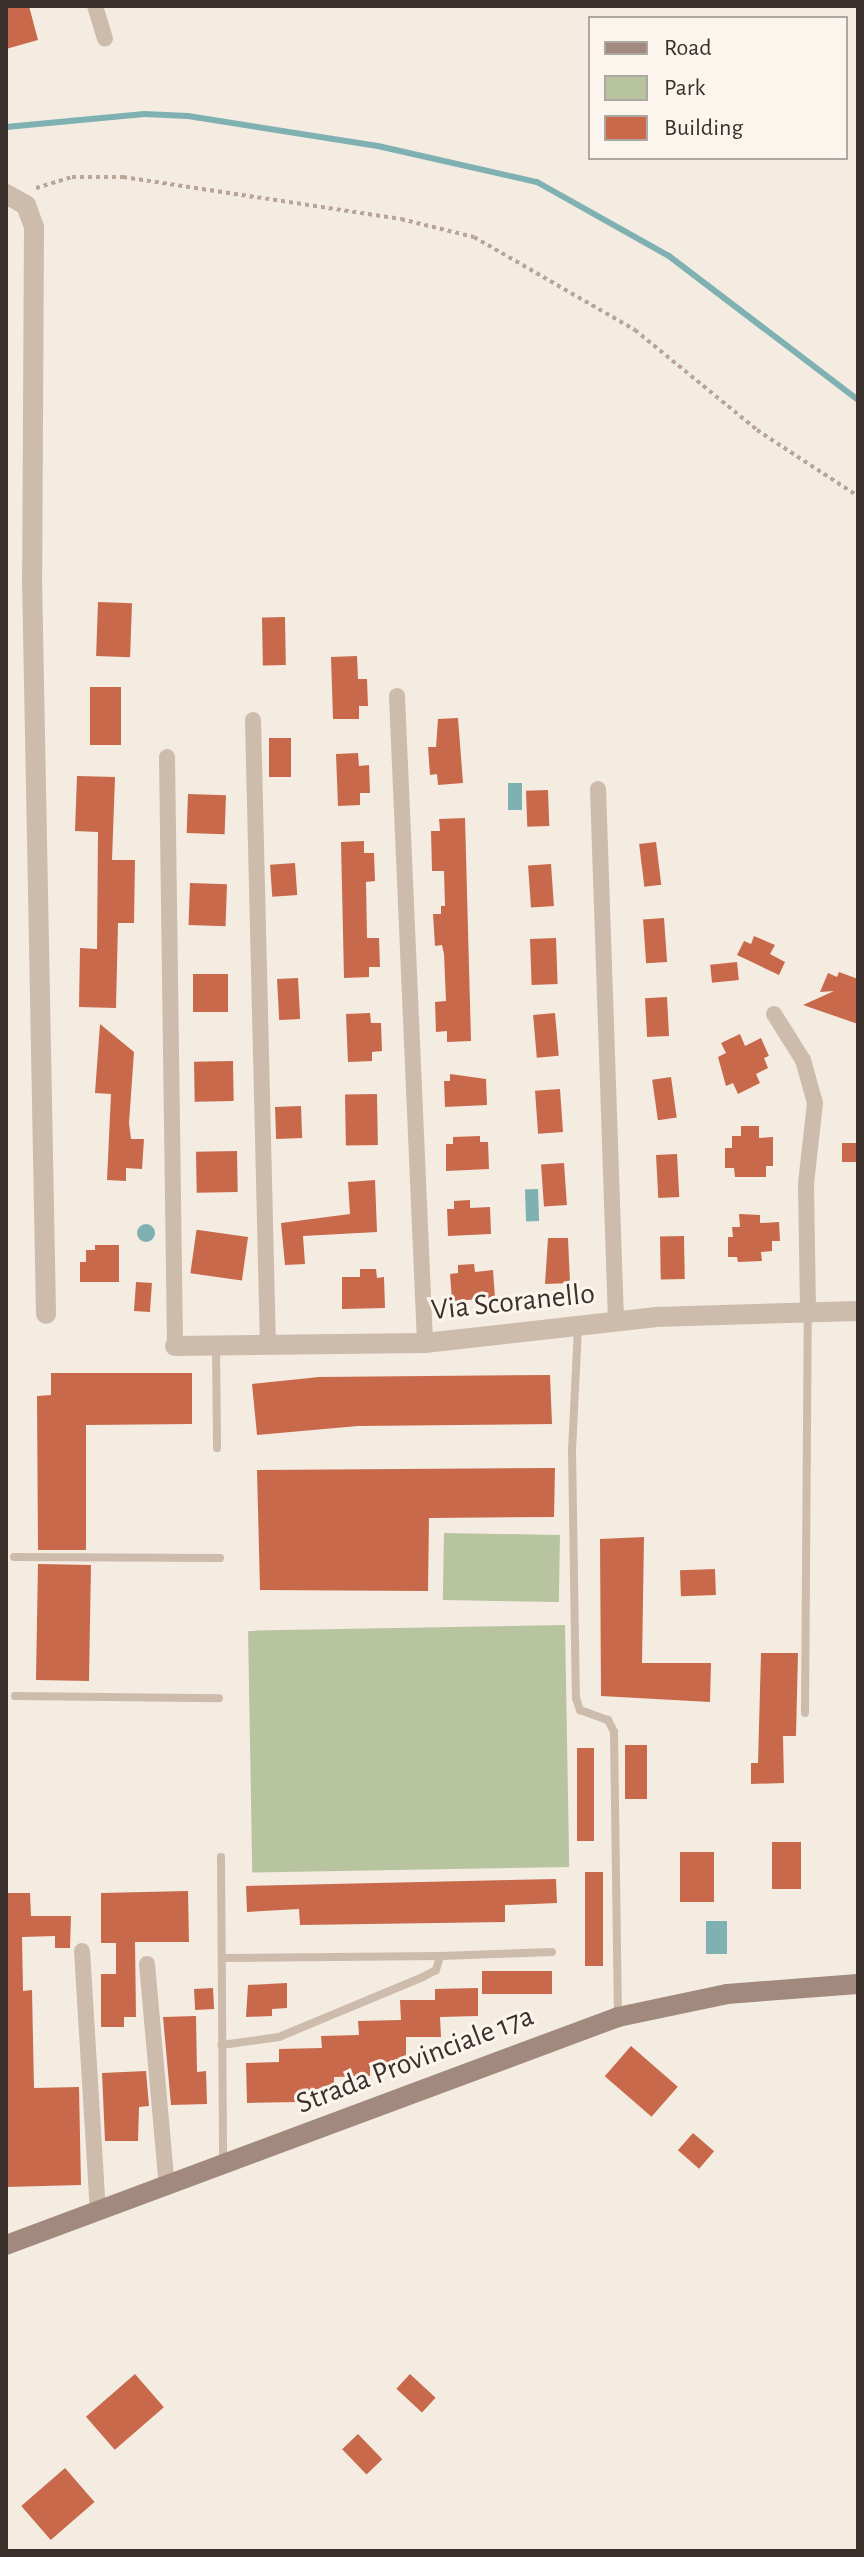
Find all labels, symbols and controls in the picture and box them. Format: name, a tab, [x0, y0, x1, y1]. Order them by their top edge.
legend	[588, 16, 848, 160]
text: Road	[664, 36, 712, 60]
text: Park	[664, 76, 705, 100]
text: Building	[664, 116, 743, 140]
street label: Via Scoranello	[429, 1276, 597, 1328]
street label: Strada Provinciale 17a	[291, 1998, 539, 2122]

